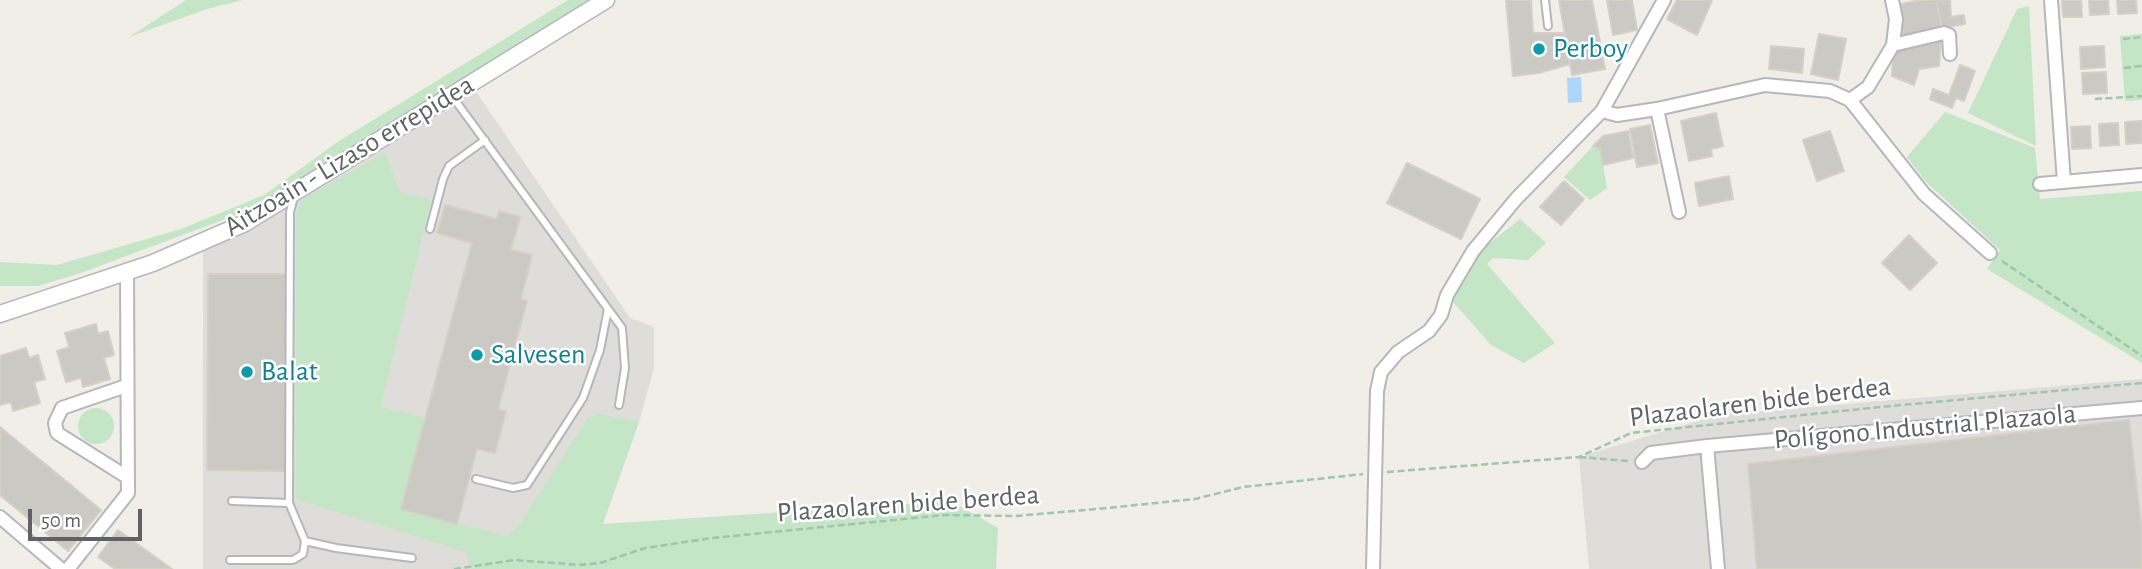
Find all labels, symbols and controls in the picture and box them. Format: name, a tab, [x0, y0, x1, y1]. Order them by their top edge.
place label: Perboy	[1553, 32, 1628, 66]
marker: Perboy	[1531, 41, 1547, 57]
street label: Aitzoain - Lizaso errepidea	[218, 68, 480, 244]
place label: Salvesen	[491, 338, 586, 372]
marker: Salvesen	[469, 347, 485, 363]
place label: Balat	[261, 355, 318, 389]
marker: Balat	[239, 364, 255, 380]
street label: Plazaolaren bide berdea	[1627, 369, 1893, 435]
street label: Polígono Industrial Plazaola	[1772, 397, 2078, 457]
street label: Plazaolaren bide berdea	[776, 478, 1040, 530]
scale bar	[32, 496, 145, 540]
text: 50 m	[41, 510, 81, 531]

